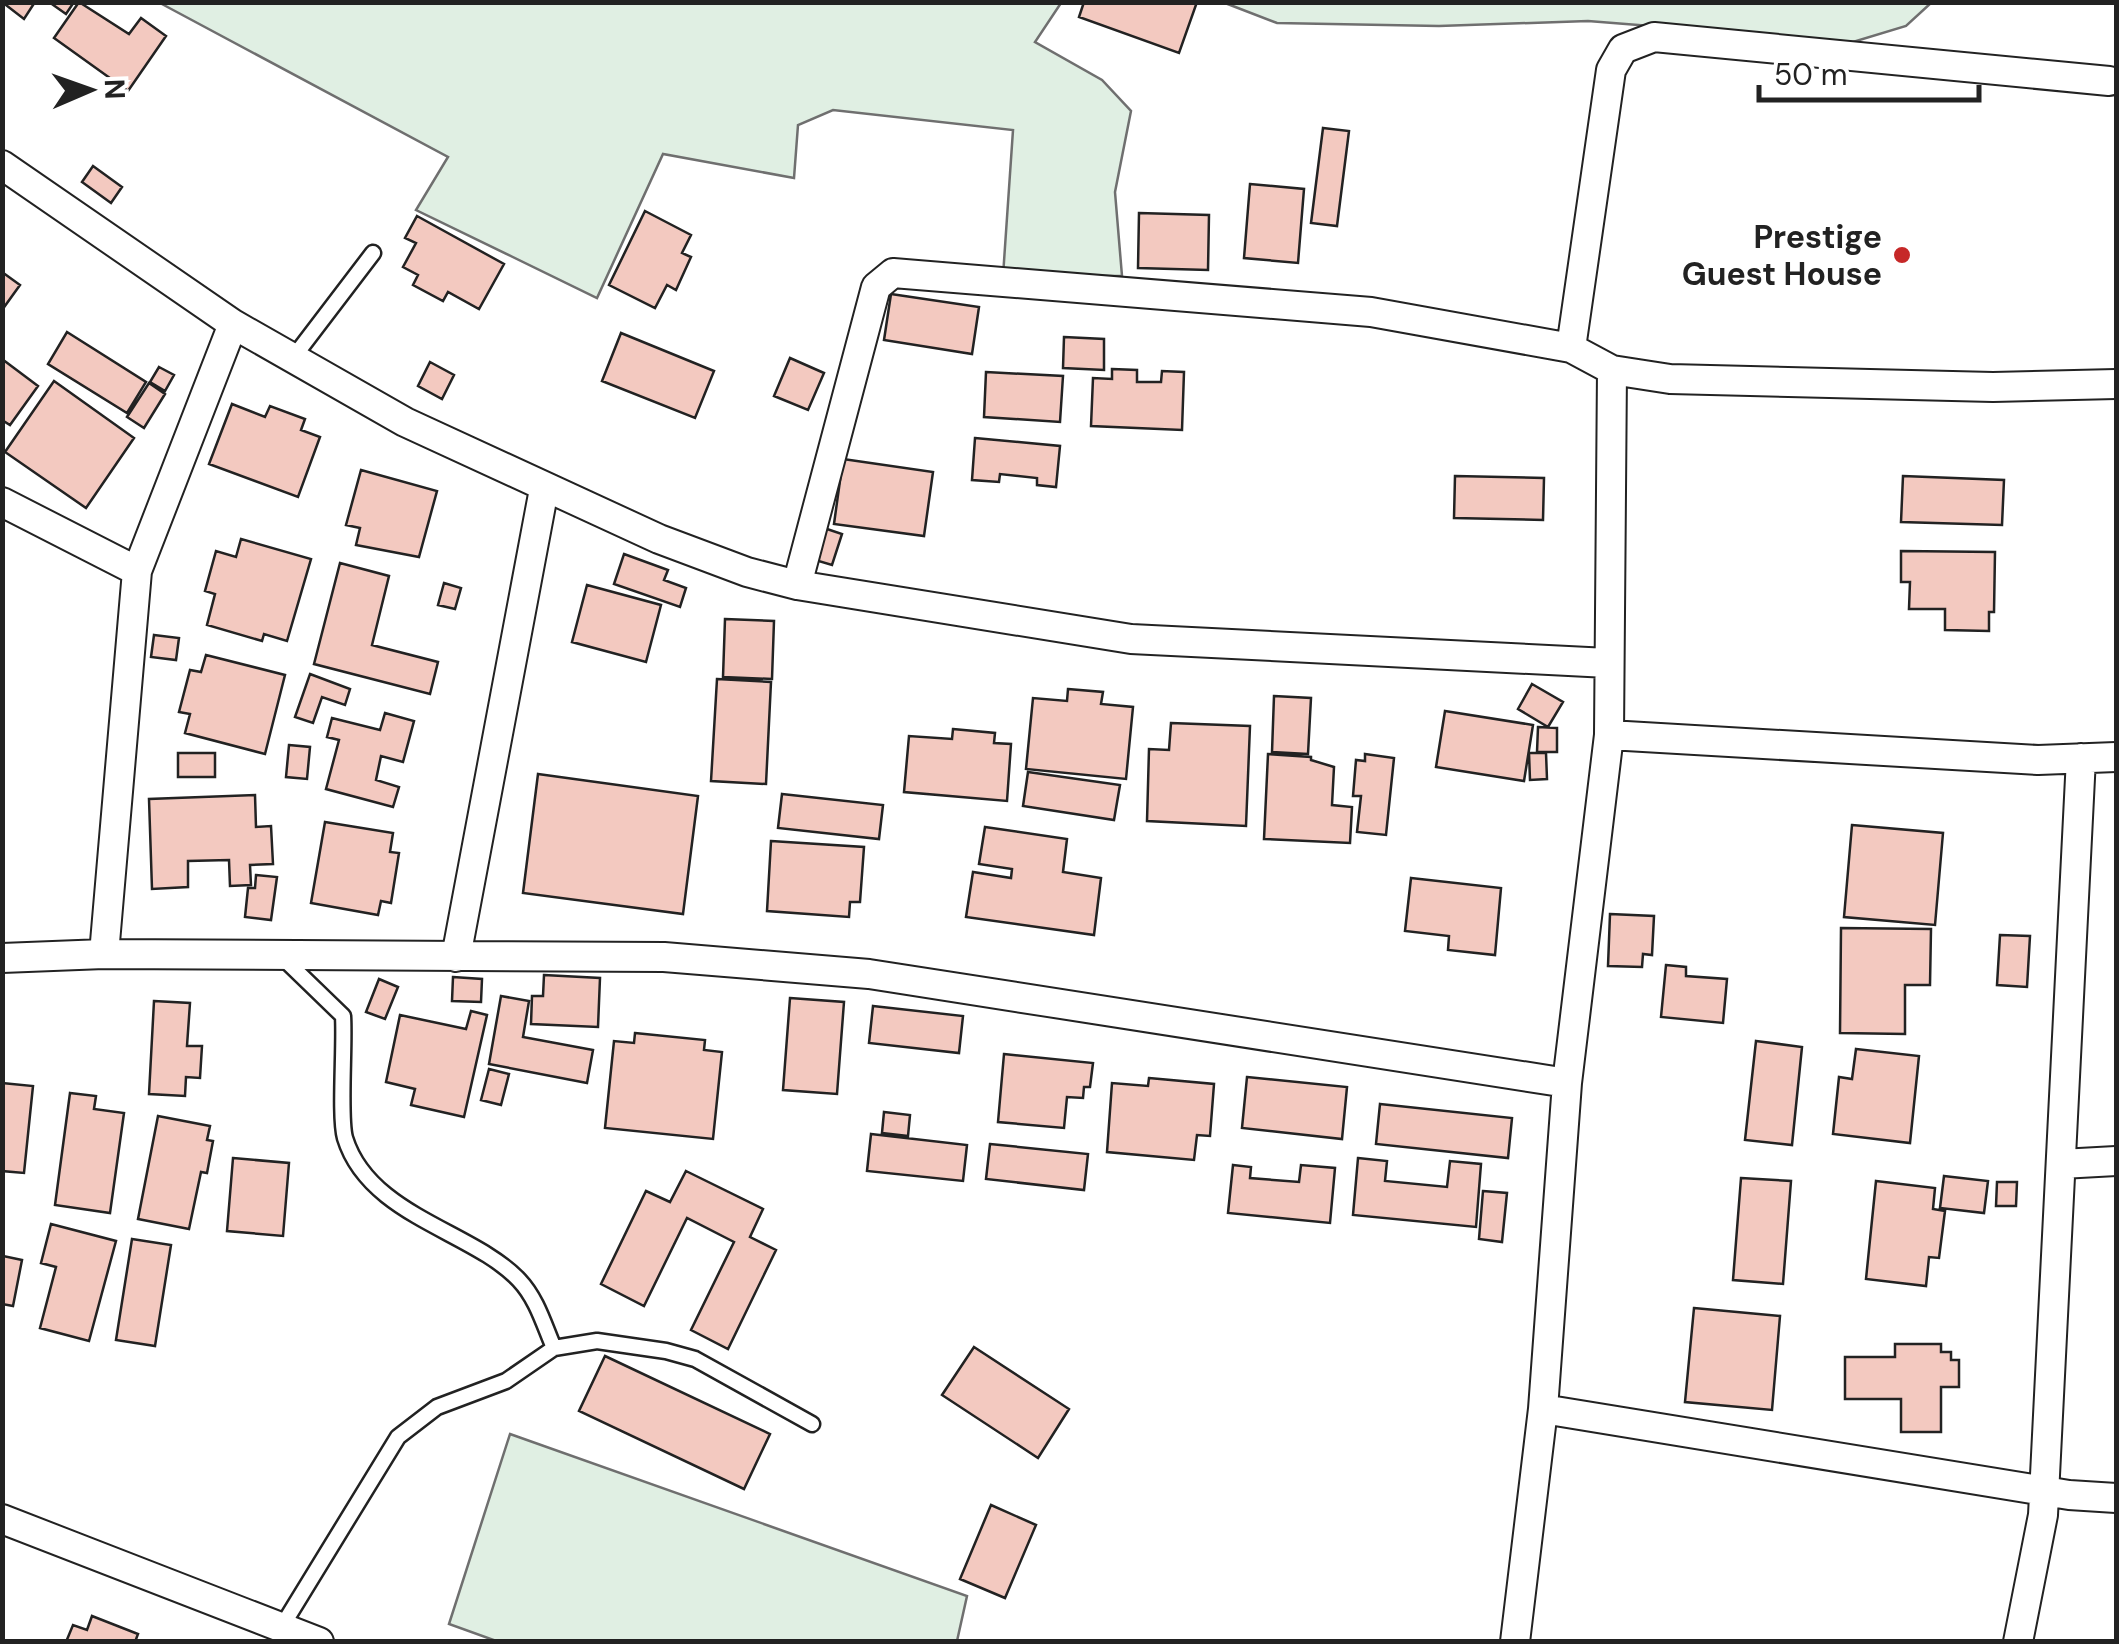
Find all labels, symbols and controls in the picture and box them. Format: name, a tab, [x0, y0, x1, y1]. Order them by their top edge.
north arrow	[40, 40, 140, 140]
scale bar	[1759, 40, 1979, 102]
text: 50 m	[1774, 55, 1848, 94]
text: N	[96, 78, 133, 100]
place label: Prestige Guest House	[1682, 216, 1882, 295]
marker: Prestige Guest House	[1891, 244, 1913, 266]

